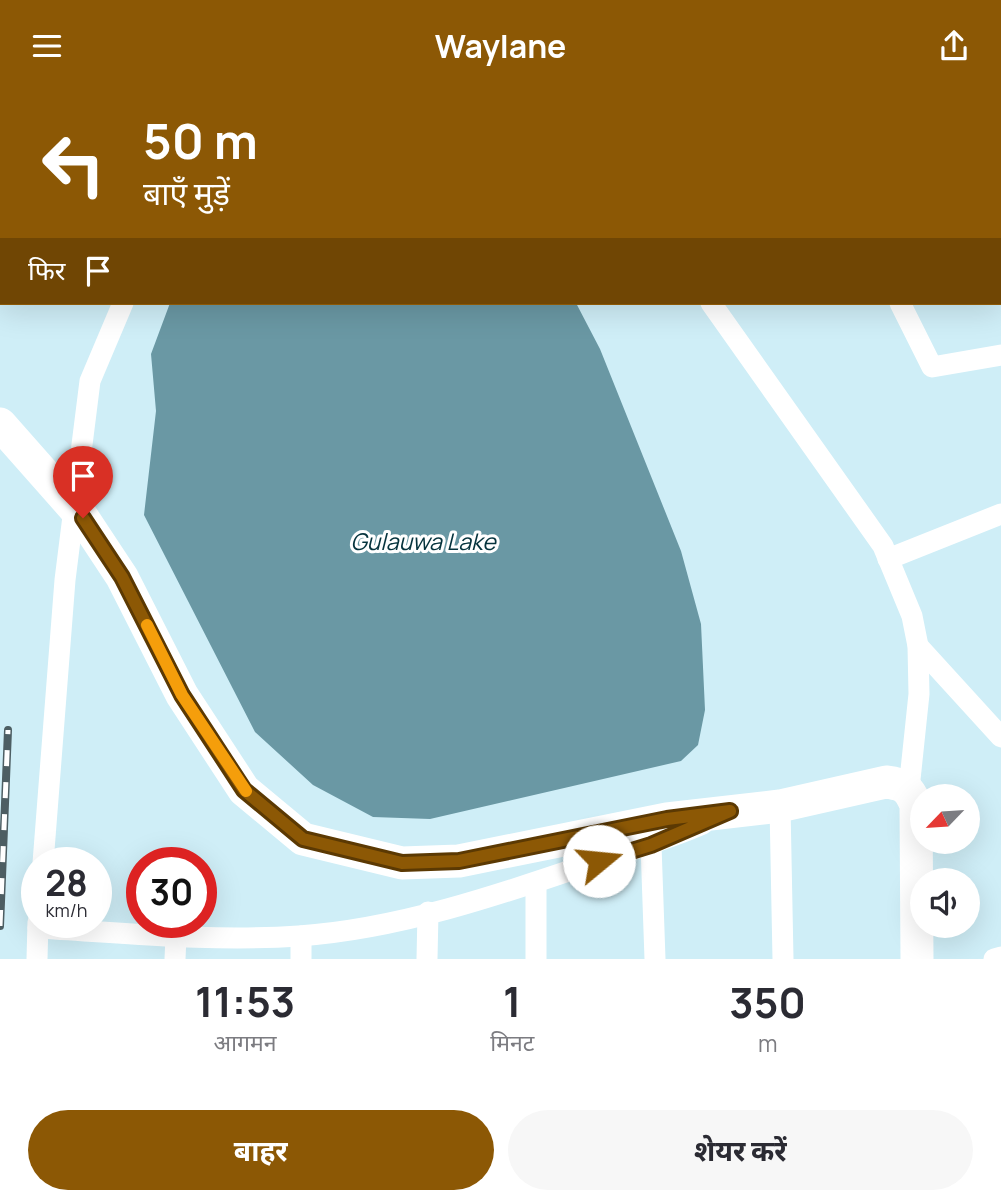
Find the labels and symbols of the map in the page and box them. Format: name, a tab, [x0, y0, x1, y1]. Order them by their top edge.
pin	[53, 446, 113, 518]
water label: Gulauwa Lake	[350, 525, 497, 557]
north arrow	[910, 784, 980, 854]
position arrow	[562, 824, 636, 898]
speed limit sign: 30	[126, 847, 217, 938]

